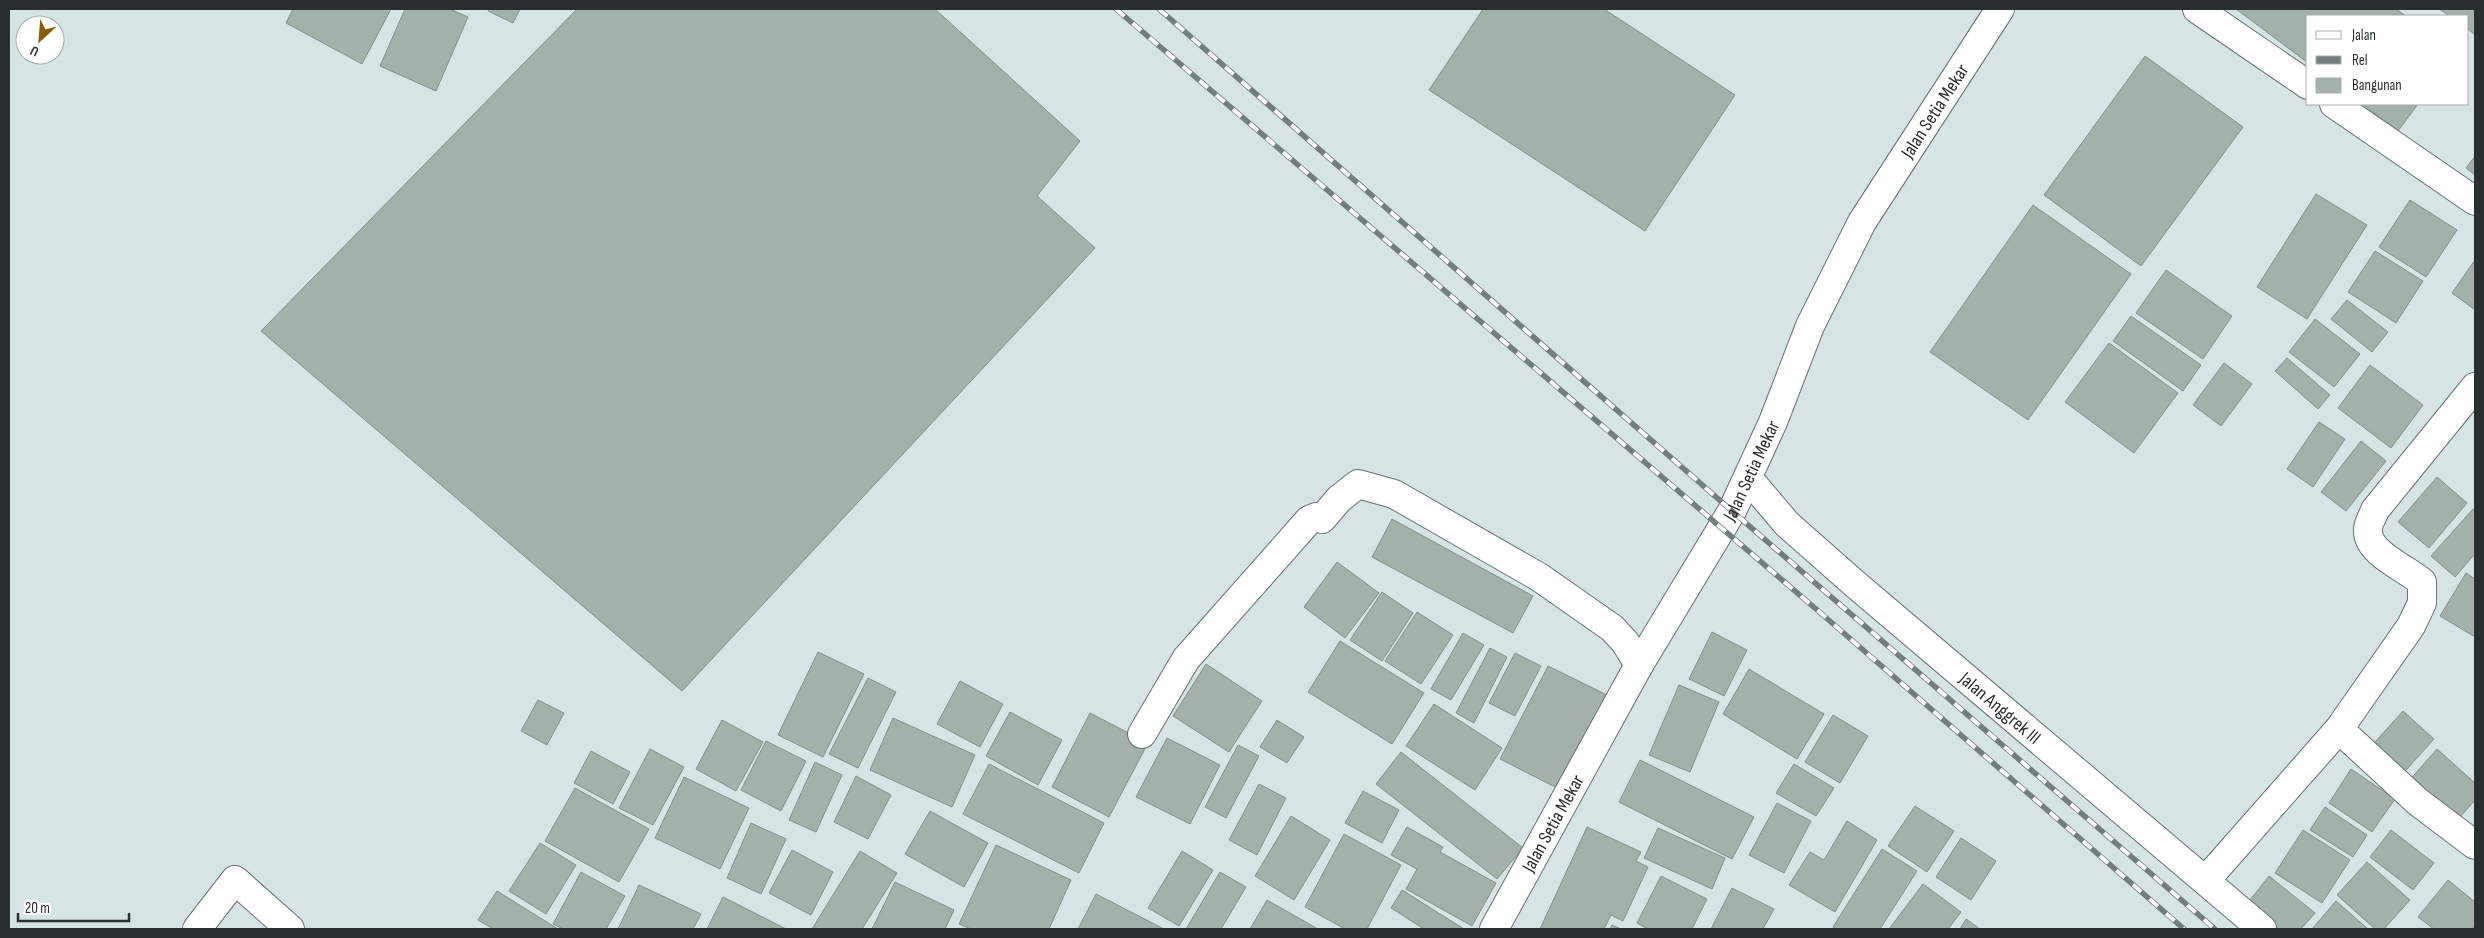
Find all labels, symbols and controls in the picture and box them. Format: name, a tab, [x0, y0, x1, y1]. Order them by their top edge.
north arrow	[15, 15, 65, 65]
legend	[2306, 15, 2469, 105]
text: Jalan	[2351, 26, 2376, 45]
text: U	[28, 42, 42, 60]
text: Rel	[2352, 51, 2368, 70]
street label: Jalan Setia Mekar	[1896, 59, 1975, 164]
text: Bangunan	[2352, 76, 2402, 95]
street label: Jalan Setia Mekar	[1718, 417, 1785, 526]
street label: Jalan Anggrek III	[1953, 667, 2045, 750]
street label: Jalan Setia Mekar	[1517, 770, 1590, 877]
scale bar	[18, 890, 129, 922]
text: 20 m	[25, 899, 50, 918]

